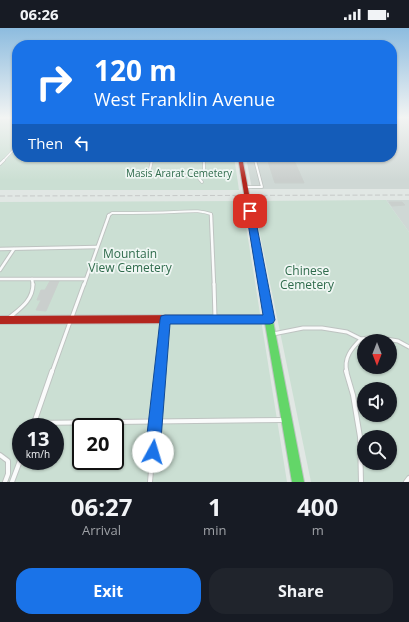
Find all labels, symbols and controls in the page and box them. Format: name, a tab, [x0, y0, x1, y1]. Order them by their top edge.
text: 06:26	[20, 4, 59, 24]
text: 120 m	[94, 51, 177, 89]
icon: right	[28, 56, 80, 108]
text: West Franklin Avenue	[94, 87, 275, 111]
icon: left	[71, 132, 93, 154]
text: Then	[28, 133, 63, 153]
park label: Masis Ararat Cemetery	[126, 166, 233, 180]
pin	[233, 194, 267, 228]
icon: arrive	[239, 200, 261, 222]
park label: Mountain View Cemetery	[88, 245, 173, 276]
park label: Chinese Cemetery	[280, 262, 335, 293]
north arrow	[357, 334, 397, 374]
map controls	[357, 334, 397, 470]
button: sound	[357, 382, 397, 422]
speed limit sign: 20	[72, 418, 124, 470]
text: 13	[27, 425, 49, 452]
button: search	[357, 430, 397, 470]
position arrow	[132, 431, 174, 473]
text: km/h	[26, 447, 50, 461]
text: 06:27	[71, 490, 132, 523]
text: 1	[208, 490, 222, 523]
text: 400	[297, 490, 338, 523]
text: Arrival	[82, 521, 121, 539]
text: min	[203, 521, 226, 539]
text: m	[312, 521, 324, 539]
button: Exit	[16, 568, 201, 614]
button: Share	[209, 568, 393, 614]

